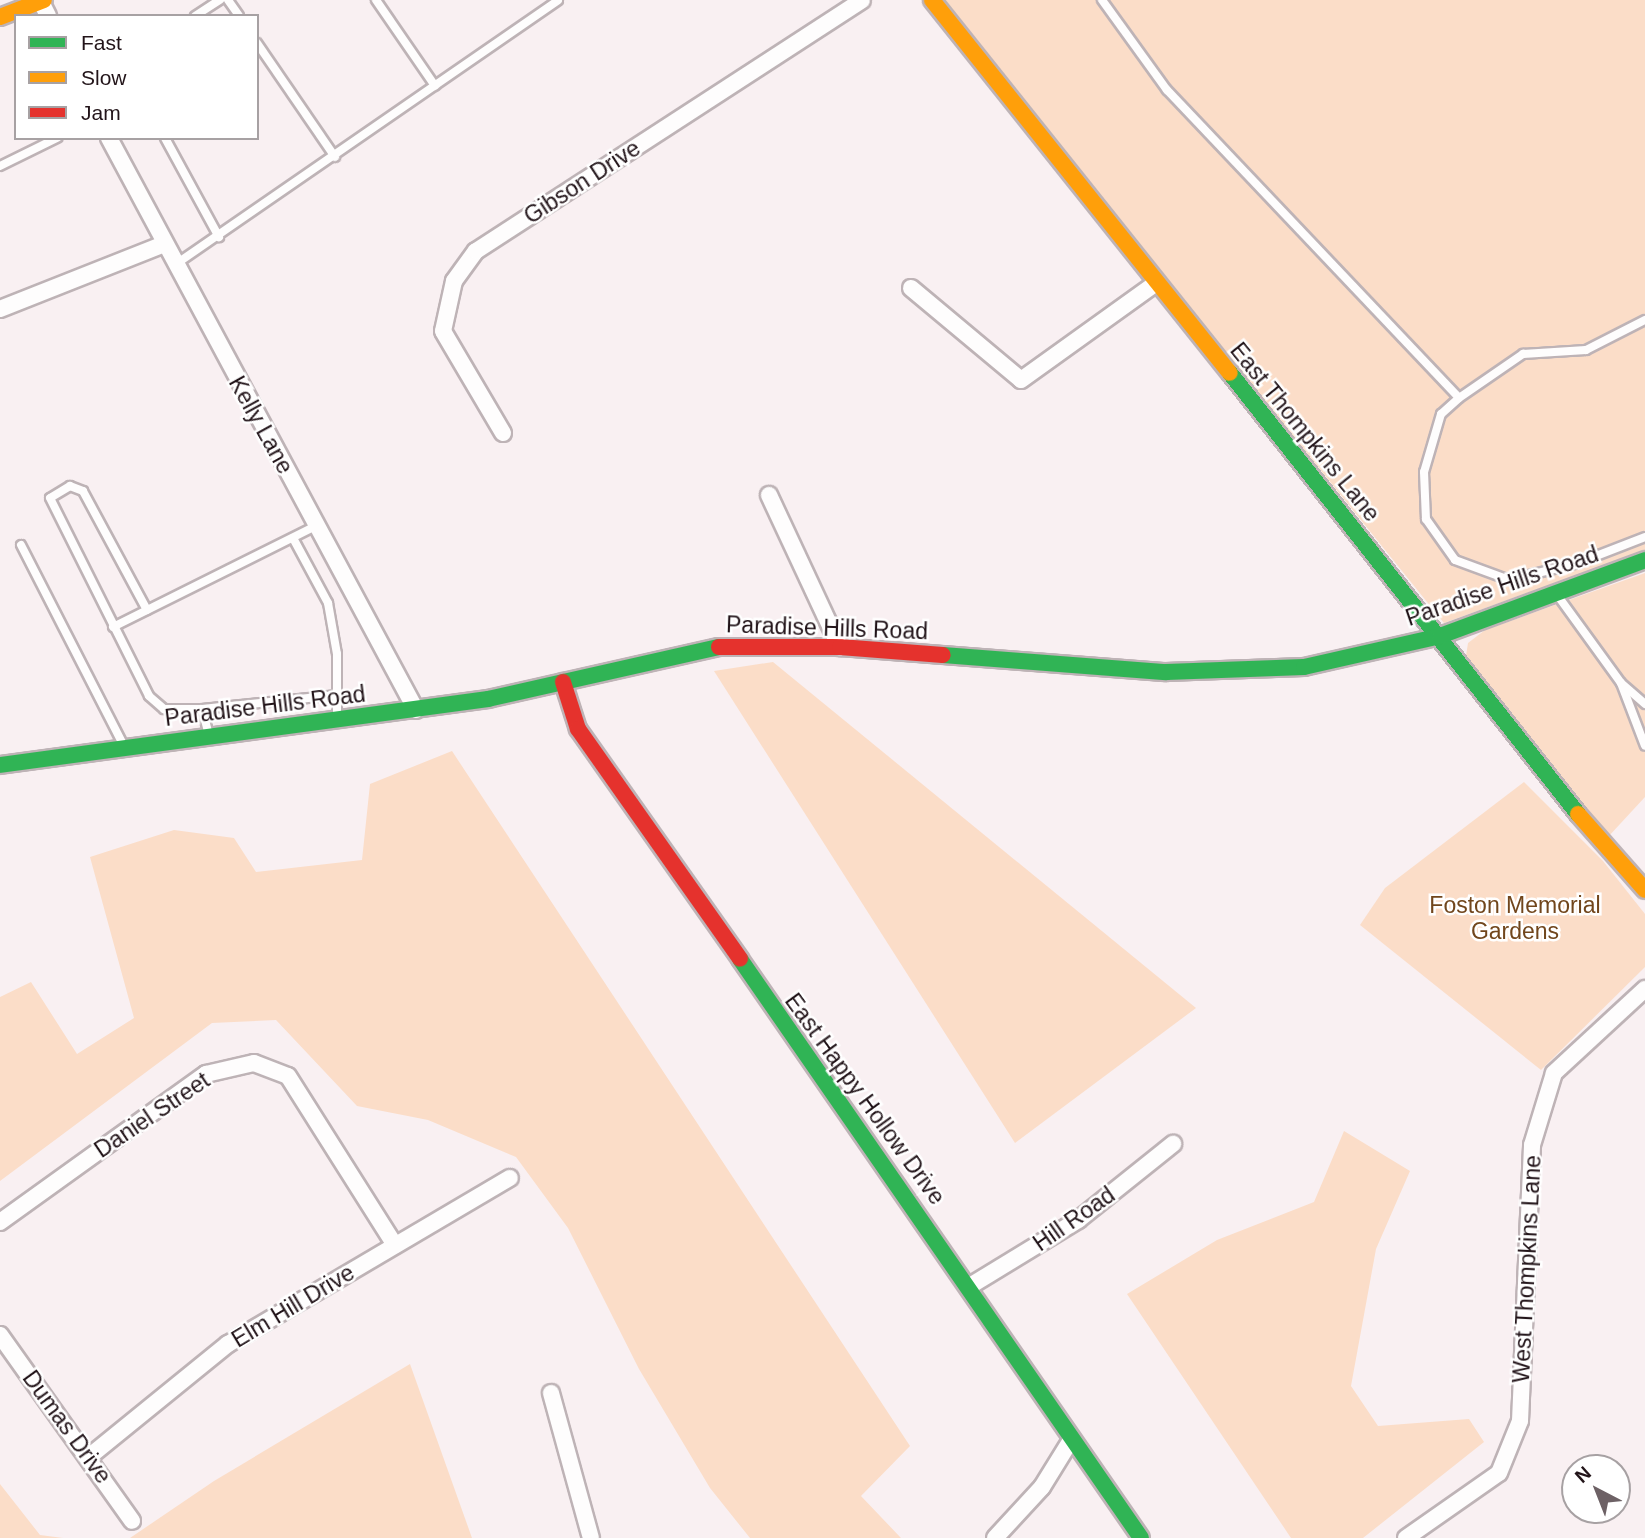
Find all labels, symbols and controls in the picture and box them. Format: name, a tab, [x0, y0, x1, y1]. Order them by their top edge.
legend	[14, 14, 259, 140]
text: Fast	[81, 31, 122, 54]
text: Slow	[81, 66, 127, 89]
text: Jam	[81, 101, 121, 124]
street label: Gibson Drive	[519, 134, 645, 230]
street label: East Thompkins Lane	[1224, 337, 1386, 527]
street label: Kelly Lane	[223, 371, 299, 479]
street label: Paradise Hills Road	[1402, 540, 1602, 632]
street label: Paradise Hills Road	[726, 611, 928, 645]
street label: Paradise Hills Road	[163, 680, 367, 732]
park label: Foston Memorial Gardens	[1429, 891, 1601, 945]
street label: East Happy Hollow Drive	[779, 988, 951, 1210]
street label: Daniel Street	[89, 1066, 215, 1164]
street label: West Thompkins Lane	[1507, 1154, 1547, 1384]
street label: Hill Road	[1028, 1181, 1120, 1257]
street label: Elm Hill Drive	[227, 1259, 359, 1353]
street label: Dumas Drive	[17, 1365, 117, 1489]
north arrow	[1561, 1454, 1631, 1524]
text: N	[1571, 1462, 1595, 1487]

